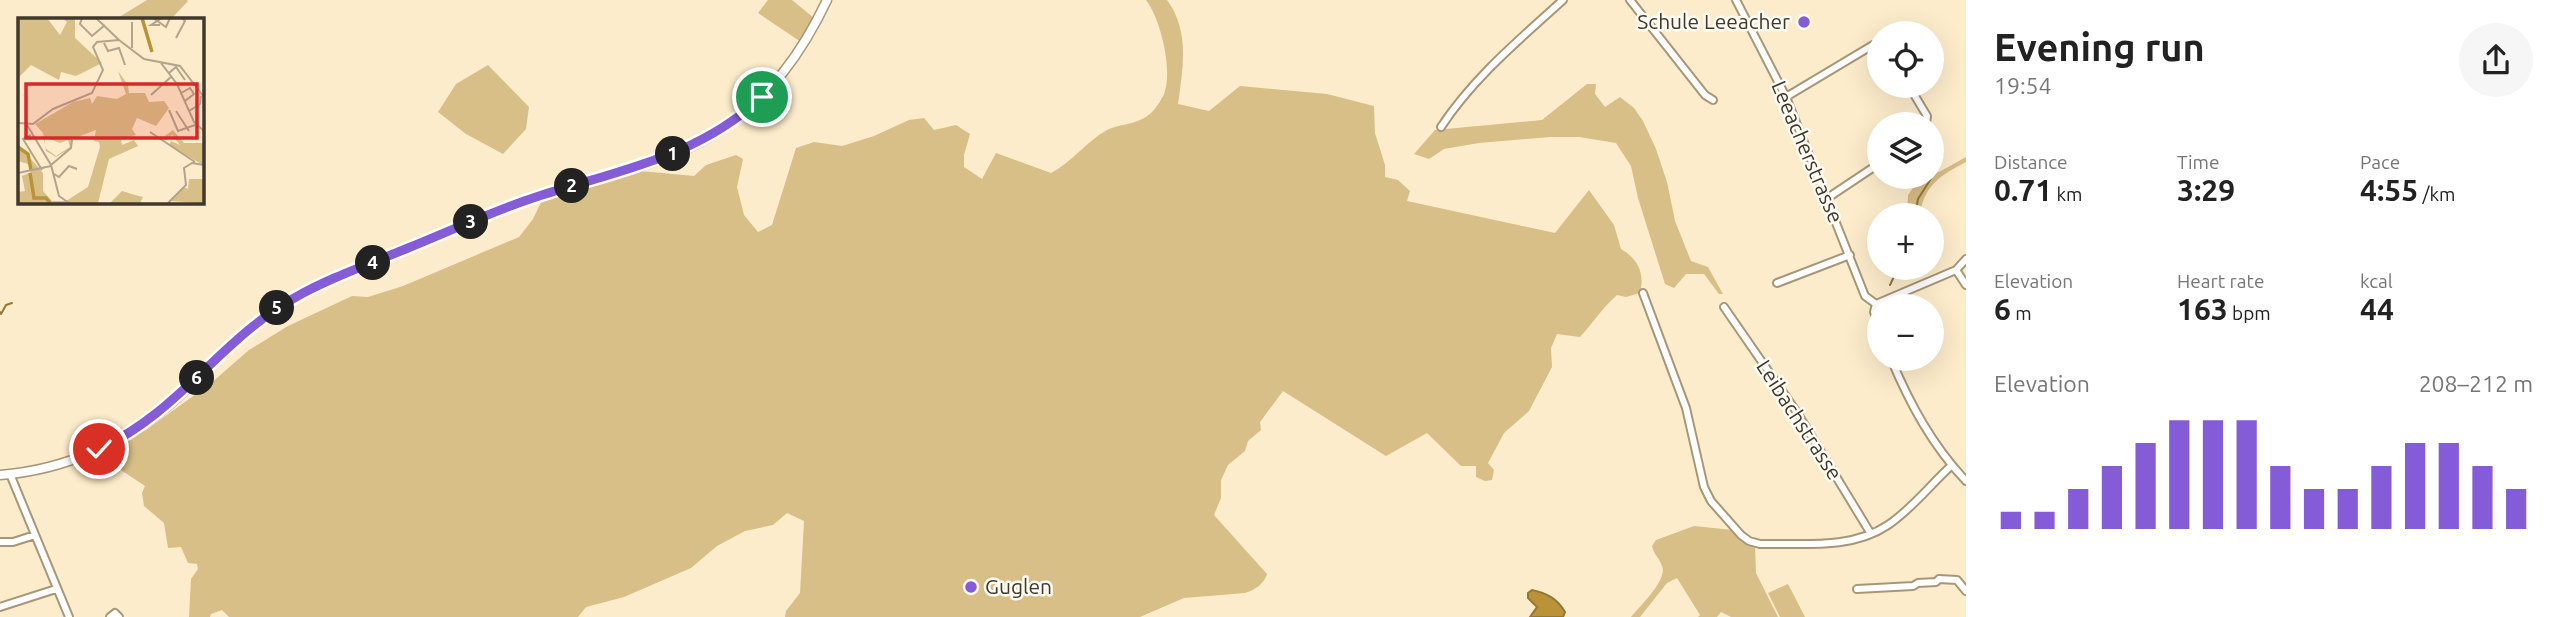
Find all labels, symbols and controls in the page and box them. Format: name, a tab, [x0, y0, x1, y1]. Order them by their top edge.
place label: Schule Leeacher	[1637, 9, 1790, 33]
marker: Schule Leeacher	[1796, 14, 1812, 30]
inset map	[18, 18, 203, 203]
map controls	[1867, 21, 1944, 371]
button: locate	[1867, 21, 1944, 98]
button: share	[2459, 23, 2533, 97]
text: Evening run	[1994, 26, 2205, 68]
pin	[732, 67, 792, 127]
text: 19:54	[1994, 73, 2052, 98]
street label: Leeacherstrasse	[1767, 77, 1849, 226]
icon: arrive	[743, 78, 781, 116]
button: layers	[1867, 112, 1944, 189]
pin: 1	[656, 136, 690, 172]
text: 1	[667, 142, 678, 164]
text: Distance	[1994, 151, 2068, 173]
text: Time	[2177, 151, 2219, 173]
text: Pace	[2360, 151, 2400, 173]
pin: 2	[554, 168, 590, 204]
text: 0.71	[1994, 173, 2052, 207]
text: 3:29	[2177, 173, 2235, 207]
text: 4:55	[2360, 173, 2418, 207]
text: 2	[566, 174, 577, 196]
text: km	[2052, 183, 2082, 205]
text: /km	[2418, 183, 2456, 205]
button: +	[1867, 203, 1944, 280]
pin: 3	[454, 204, 489, 240]
text: 3	[465, 210, 476, 232]
pin: 4	[356, 246, 390, 280]
text: 4	[367, 251, 378, 273]
text: Elevation	[1994, 270, 2073, 292]
text: Heart rate	[2177, 270, 2264, 292]
text: kcal	[2360, 270, 2393, 292]
pin: 5	[260, 290, 294, 326]
text: 6	[1994, 292, 2011, 326]
text: 163	[2177, 292, 2228, 326]
text: 44	[2360, 292, 2394, 326]
button: −	[1867, 294, 1944, 371]
text: 5	[271, 296, 282, 318]
text: m	[2011, 302, 2032, 324]
text: bpm	[2228, 302, 2271, 324]
street label: Leibachstrasse	[1752, 355, 1848, 484]
pin: 6	[180, 360, 214, 396]
text: 6	[191, 366, 202, 388]
text: Elevation	[1994, 371, 2090, 396]
text: 208–212 m	[2419, 371, 2533, 396]
pin	[69, 419, 129, 479]
icon: check	[80, 430, 118, 468]
place label: Guglen	[985, 574, 1052, 598]
marker: Guglen	[963, 579, 979, 595]

